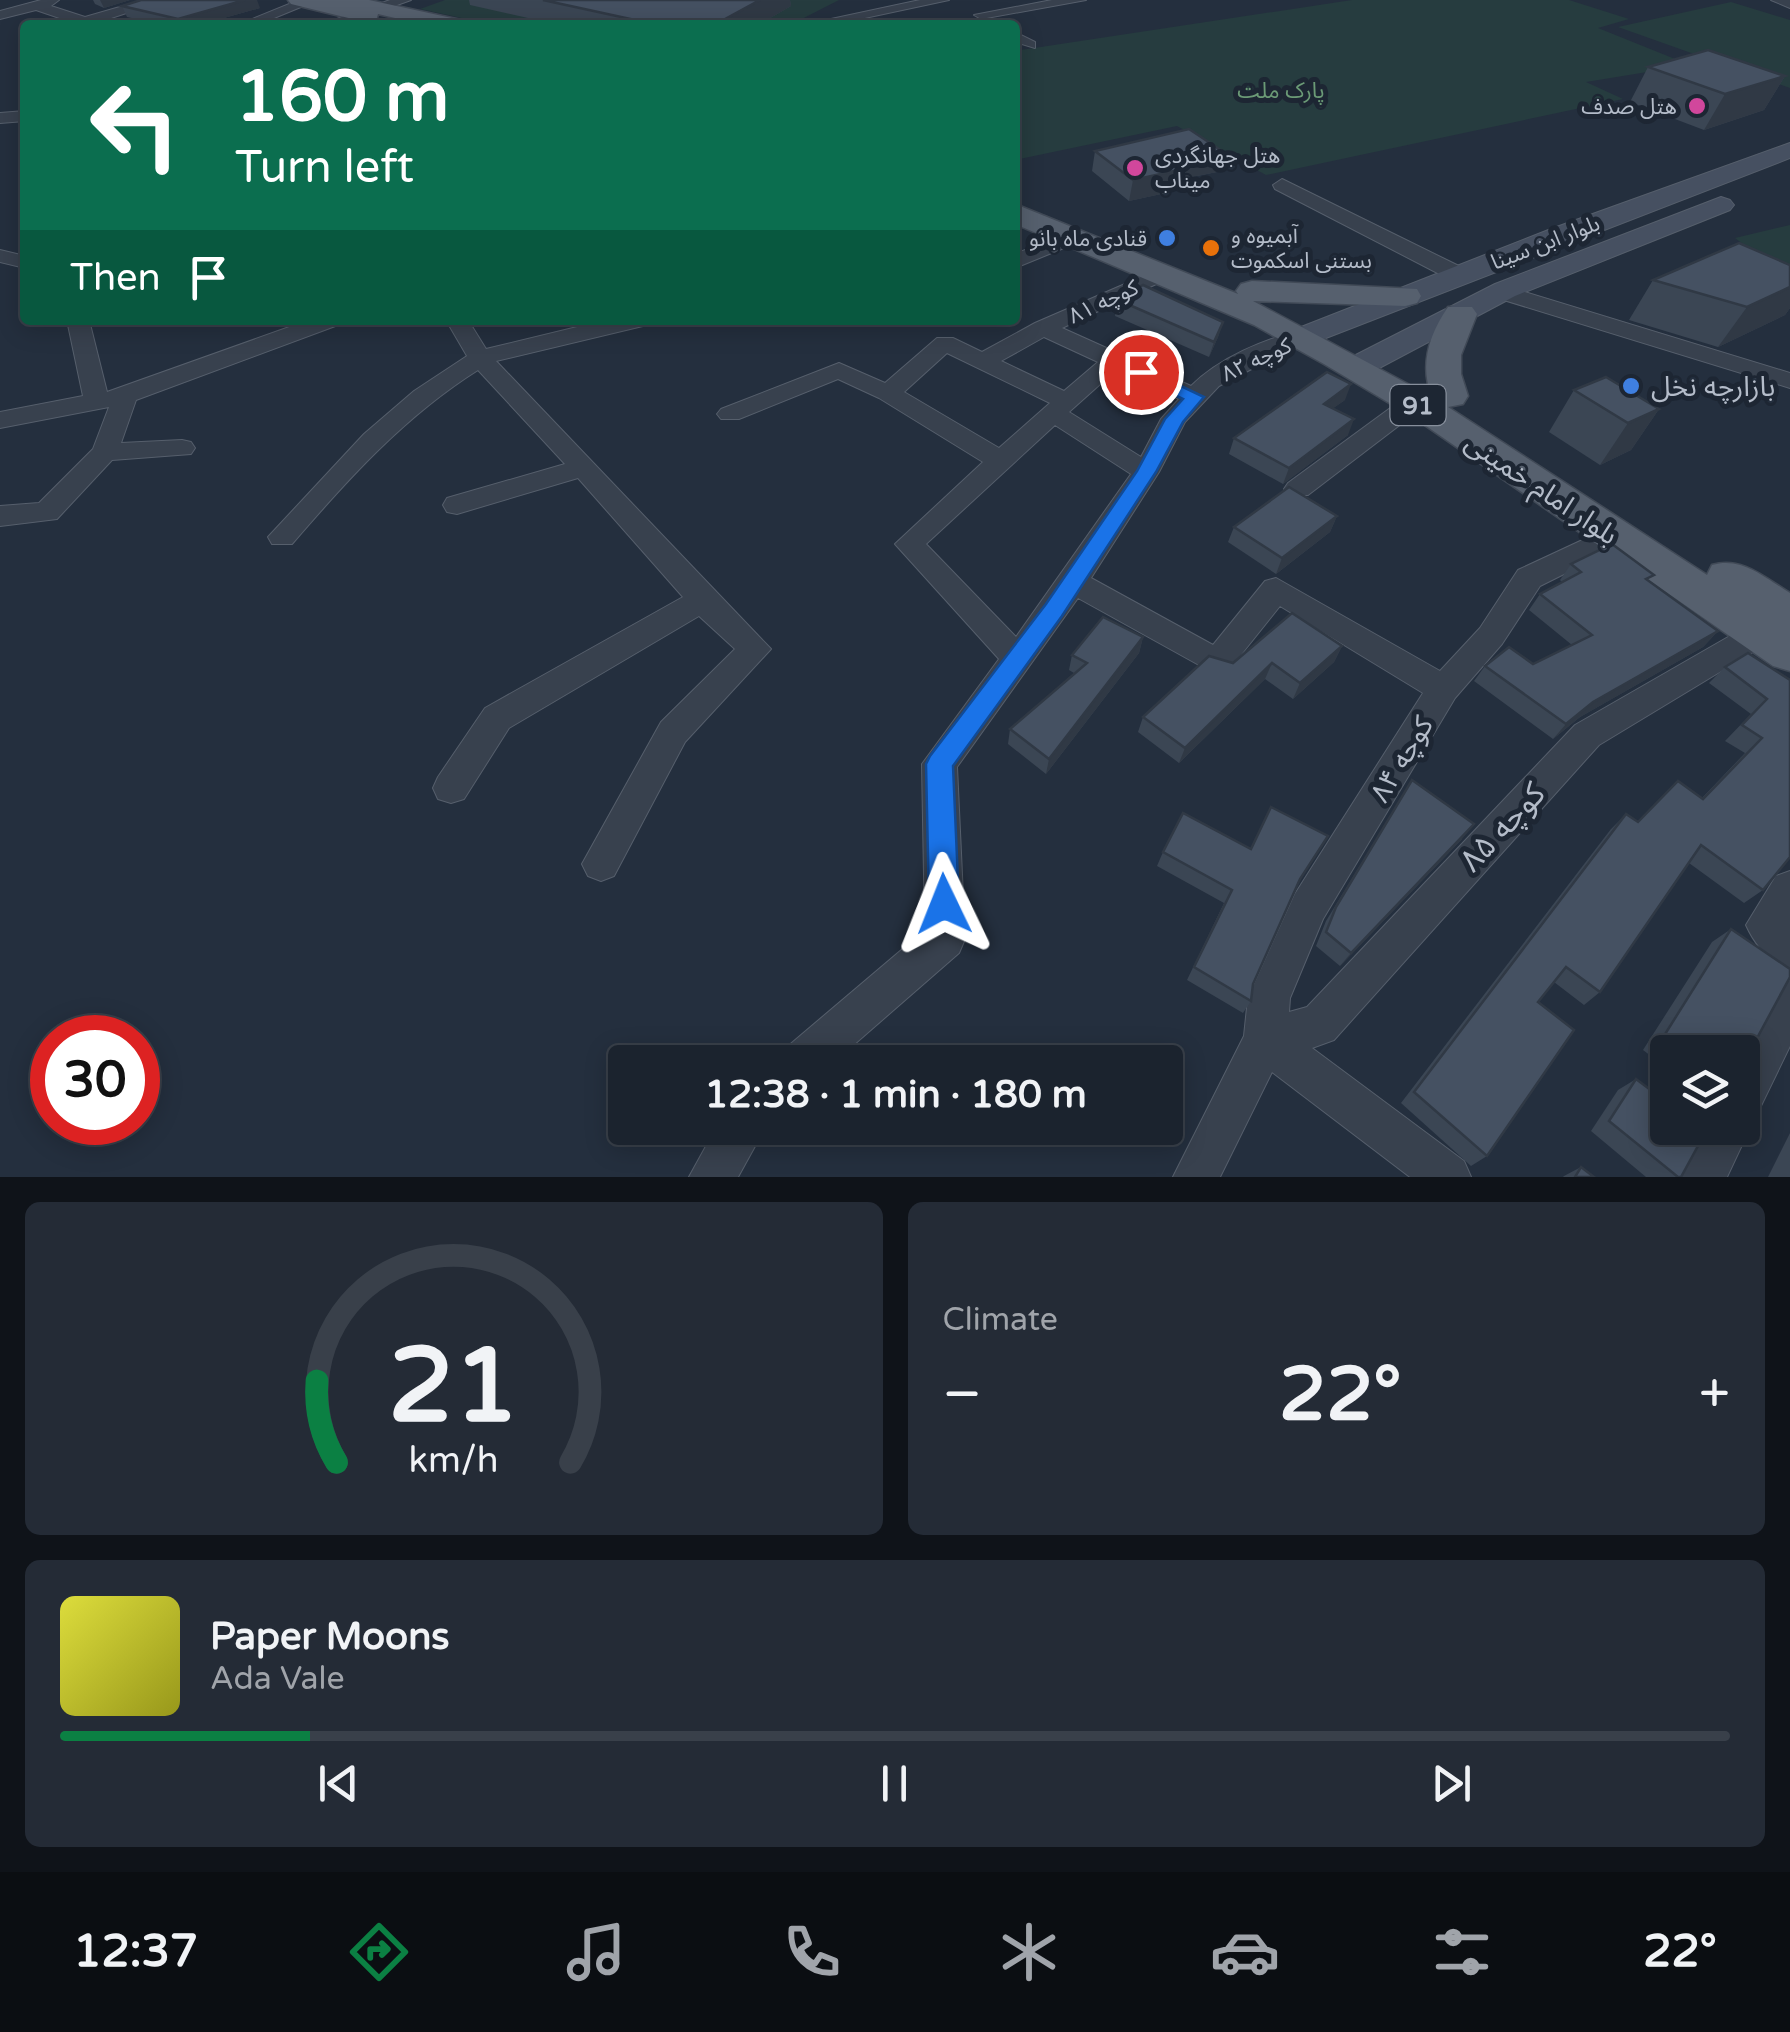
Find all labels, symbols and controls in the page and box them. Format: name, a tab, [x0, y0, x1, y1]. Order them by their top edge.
text: 160 m	[235, 56, 449, 140]
icon: left	[70, 60, 200, 190]
park label: پارک ملت	[1237, 78, 1325, 105]
place label: هتل صدف	[1581, 94, 1677, 120]
marker: هتل صدف	[1686, 95, 1708, 117]
text: Turn left	[235, 141, 414, 195]
place label: هتل جهانگردی میناب	[1155, 143, 1281, 194]
marker: هتل جهانگردی میناب	[1124, 157, 1146, 179]
street label: بلوار ابن سینا	[1487, 210, 1603, 276]
place label: آبمیوه و بستنی اسکموت	[1231, 223, 1372, 274]
place label: قنادی ماه بانو	[1029, 226, 1147, 252]
marker: قنادی ماه بانو	[1156, 227, 1178, 249]
marker: آبمیوه و بستنی اسکموت	[1200, 237, 1222, 259]
icon: arrive	[181, 250, 236, 305]
text: Then	[70, 255, 161, 301]
street label: کوچه ۸۱	[1064, 274, 1144, 330]
pin	[1099, 330, 1184, 415]
street label: کوچه ۸۲	[1217, 332, 1297, 388]
icon: arrive	[1114, 345, 1169, 400]
place label: بازارچه نخل	[1651, 370, 1775, 404]
marker: بازارچه نخل	[1620, 375, 1642, 397]
road number: 91	[1390, 385, 1446, 425]
street label: بلوار امام خمینی	[1457, 425, 1624, 555]
street label: کوچه ۸۴	[1363, 710, 1441, 809]
street label: کوچه ۸۵	[1452, 775, 1554, 880]
position arrow	[892, 852, 996, 956]
speed limit sign: 30	[30, 1015, 160, 1145]
map controls	[1650, 1035, 1760, 1145]
button: layers	[1650, 1035, 1760, 1145]
text: 12:38 · 1 min · 180 m	[704, 1072, 1087, 1118]
text: Climate	[943, 1301, 1058, 1339]
text: 21	[388, 1325, 519, 1450]
text: 22°	[1279, 1350, 1402, 1440]
text: −	[943, 1362, 982, 1428]
text: +	[1699, 1362, 1730, 1428]
text: km/h	[409, 1439, 499, 1482]
text: Paper Moons	[210, 1614, 450, 1660]
text: Ada Vale	[210, 1660, 345, 1698]
icon: previous	[311, 1756, 366, 1811]
icon: pause	[867, 1756, 922, 1811]
icon: next	[1424, 1756, 1479, 1811]
icon: directions	[344, 1917, 414, 1987]
icon: music	[561, 1917, 631, 1987]
icon: phone	[777, 1917, 847, 1987]
icon: climate	[994, 1917, 1064, 1987]
icon: car	[1210, 1917, 1280, 1987]
icon: filters	[1427, 1917, 1497, 1987]
text: 12:37	[73, 1925, 198, 1979]
text: 22°	[1643, 1925, 1717, 1979]

